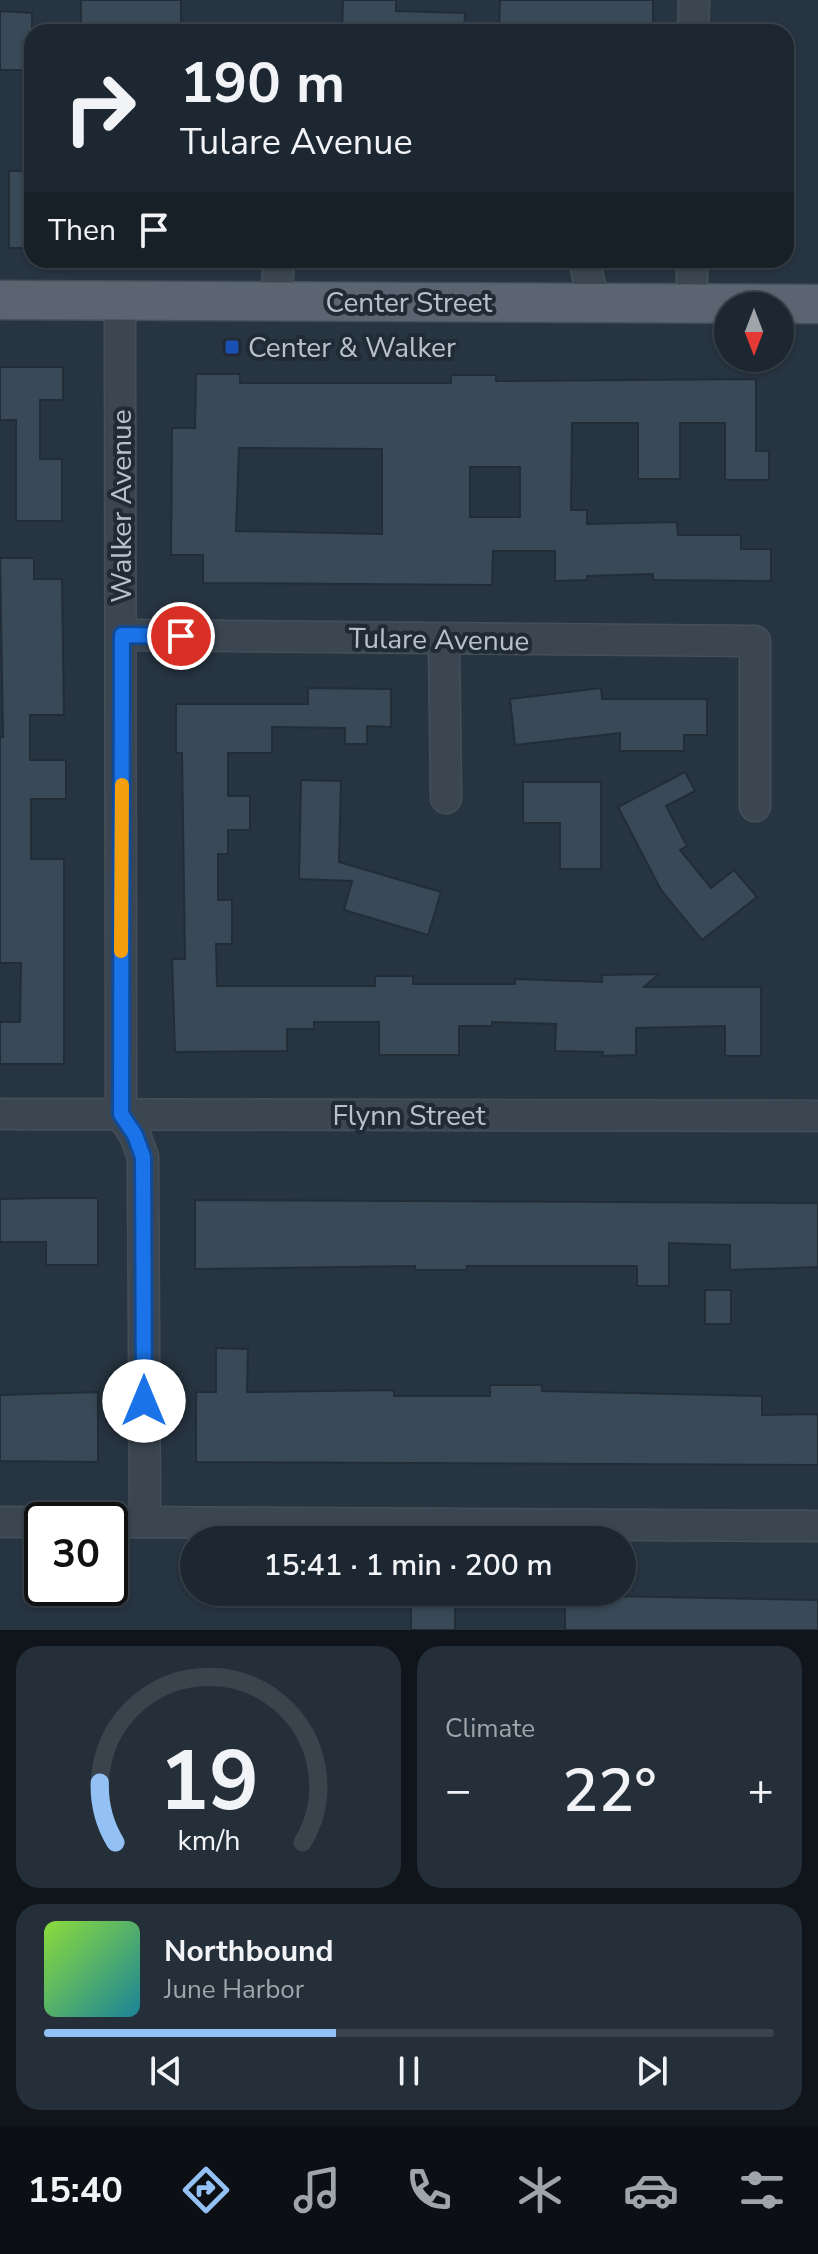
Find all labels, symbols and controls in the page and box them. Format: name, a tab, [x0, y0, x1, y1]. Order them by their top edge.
text: 190 m	[180, 45, 345, 122]
icon: right	[48, 56, 152, 160]
text: Tulare Avenue	[180, 118, 413, 167]
icon: arrive	[132, 208, 176, 252]
text: Then	[48, 210, 116, 251]
street label: Center Street	[326, 284, 493, 322]
north arrow	[714, 292, 794, 372]
map controls	[714, 292, 794, 372]
place label: Center & Walker	[248, 329, 456, 367]
marker: Center & Walker	[223, 338, 241, 356]
street label: Walker Avenue	[103, 409, 141, 603]
pin	[147, 602, 215, 670]
icon: arrive	[159, 614, 203, 658]
street label: Tulare Avenue	[348, 619, 530, 661]
street label: Flynn Street	[332, 1097, 486, 1135]
position arrow	[102, 1359, 186, 1443]
speed limit sign: 30	[24, 1502, 128, 1606]
text: 15:41 · 1 min · 200 m	[263, 1545, 553, 1586]
text: Climate	[445, 1711, 535, 1746]
text: 19	[159, 1725, 258, 1838]
text: 22°	[562, 1750, 657, 1832]
text: −	[445, 1761, 471, 1821]
text: +	[748, 1761, 774, 1821]
text: km/h	[177, 1821, 240, 1860]
text: Northbound	[164, 1931, 334, 1972]
text: June Harbor	[164, 1972, 304, 2007]
icon: previous	[144, 2049, 188, 2093]
icon: pause	[387, 2049, 431, 2093]
icon: next	[630, 2049, 674, 2093]
icon: directions	[178, 2162, 234, 2218]
icon: music	[289, 2162, 345, 2218]
icon: phone	[401, 2162, 457, 2218]
icon: climate	[512, 2162, 568, 2218]
icon: car	[623, 2162, 679, 2218]
icon: filters	[734, 2162, 790, 2218]
text: 15:40	[28, 2166, 123, 2215]

